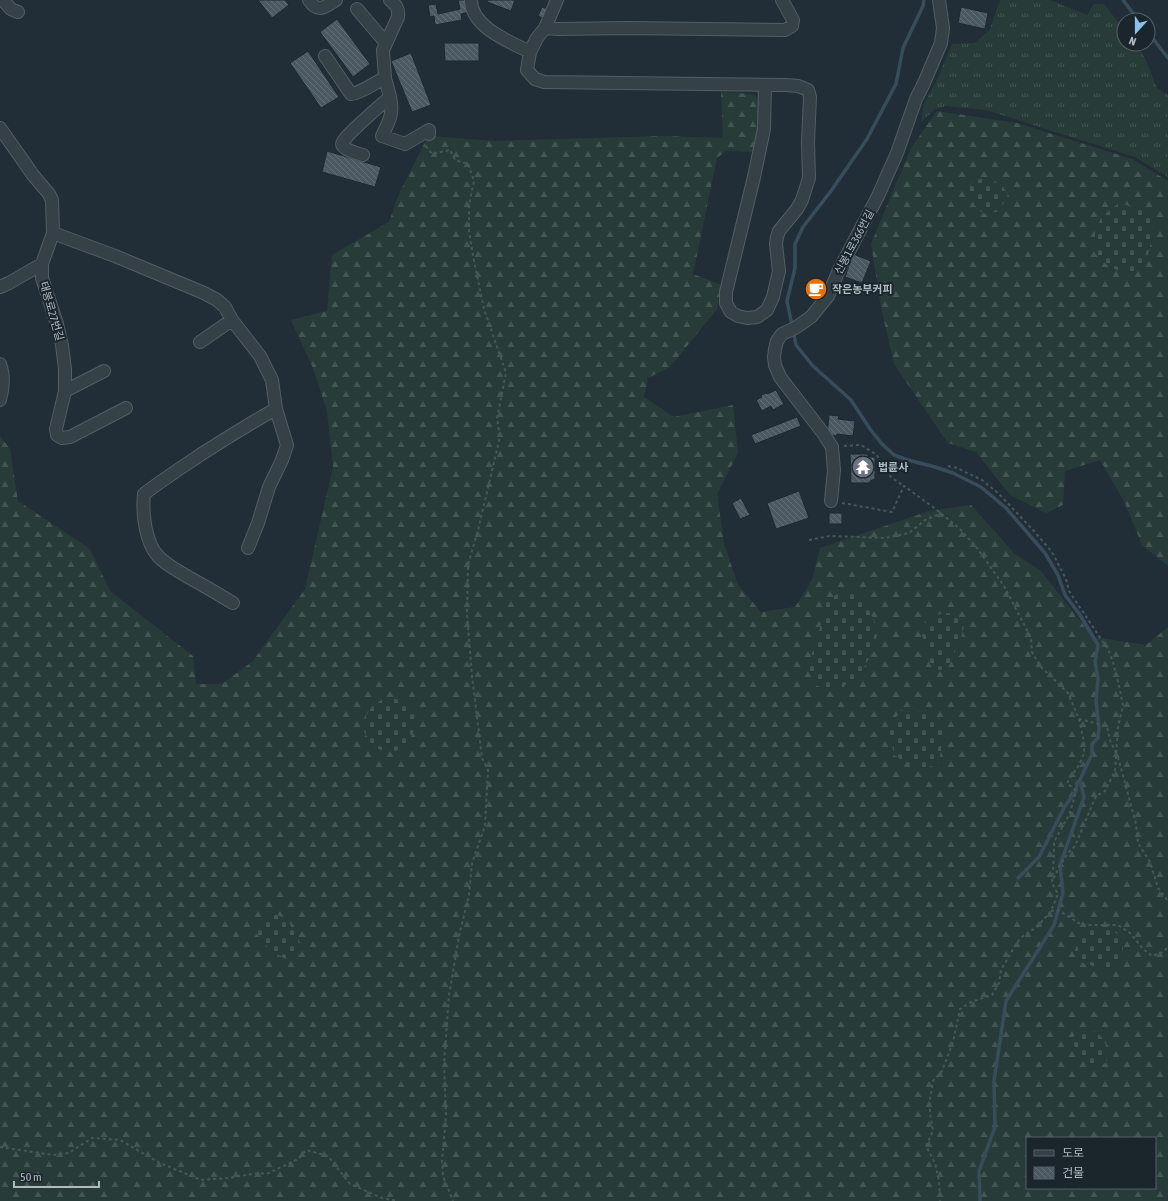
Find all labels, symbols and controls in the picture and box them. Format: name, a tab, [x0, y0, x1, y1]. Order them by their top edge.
north arrow	[1116, 12, 1156, 52]
text: N	[1127, 35, 1138, 48]
street label: 신봉1로366번길	[832, 208, 876, 276]
cafe icon: 작은농부커피	[803, 276, 829, 302]
street label: 태봉로27번길	[38, 280, 66, 342]
place label: 작은농부커피	[832, 283, 893, 295]
temple icon: 법륜사	[850, 454, 876, 480]
place label: 법륜사	[878, 461, 908, 473]
legend	[1026, 1137, 1156, 1189]
text: 도로	[1062, 1146, 1084, 1160]
scale bar	[14, 1163, 99, 1189]
text: 건물	[1062, 1166, 1084, 1180]
text: 50 m	[20, 1170, 42, 1184]

